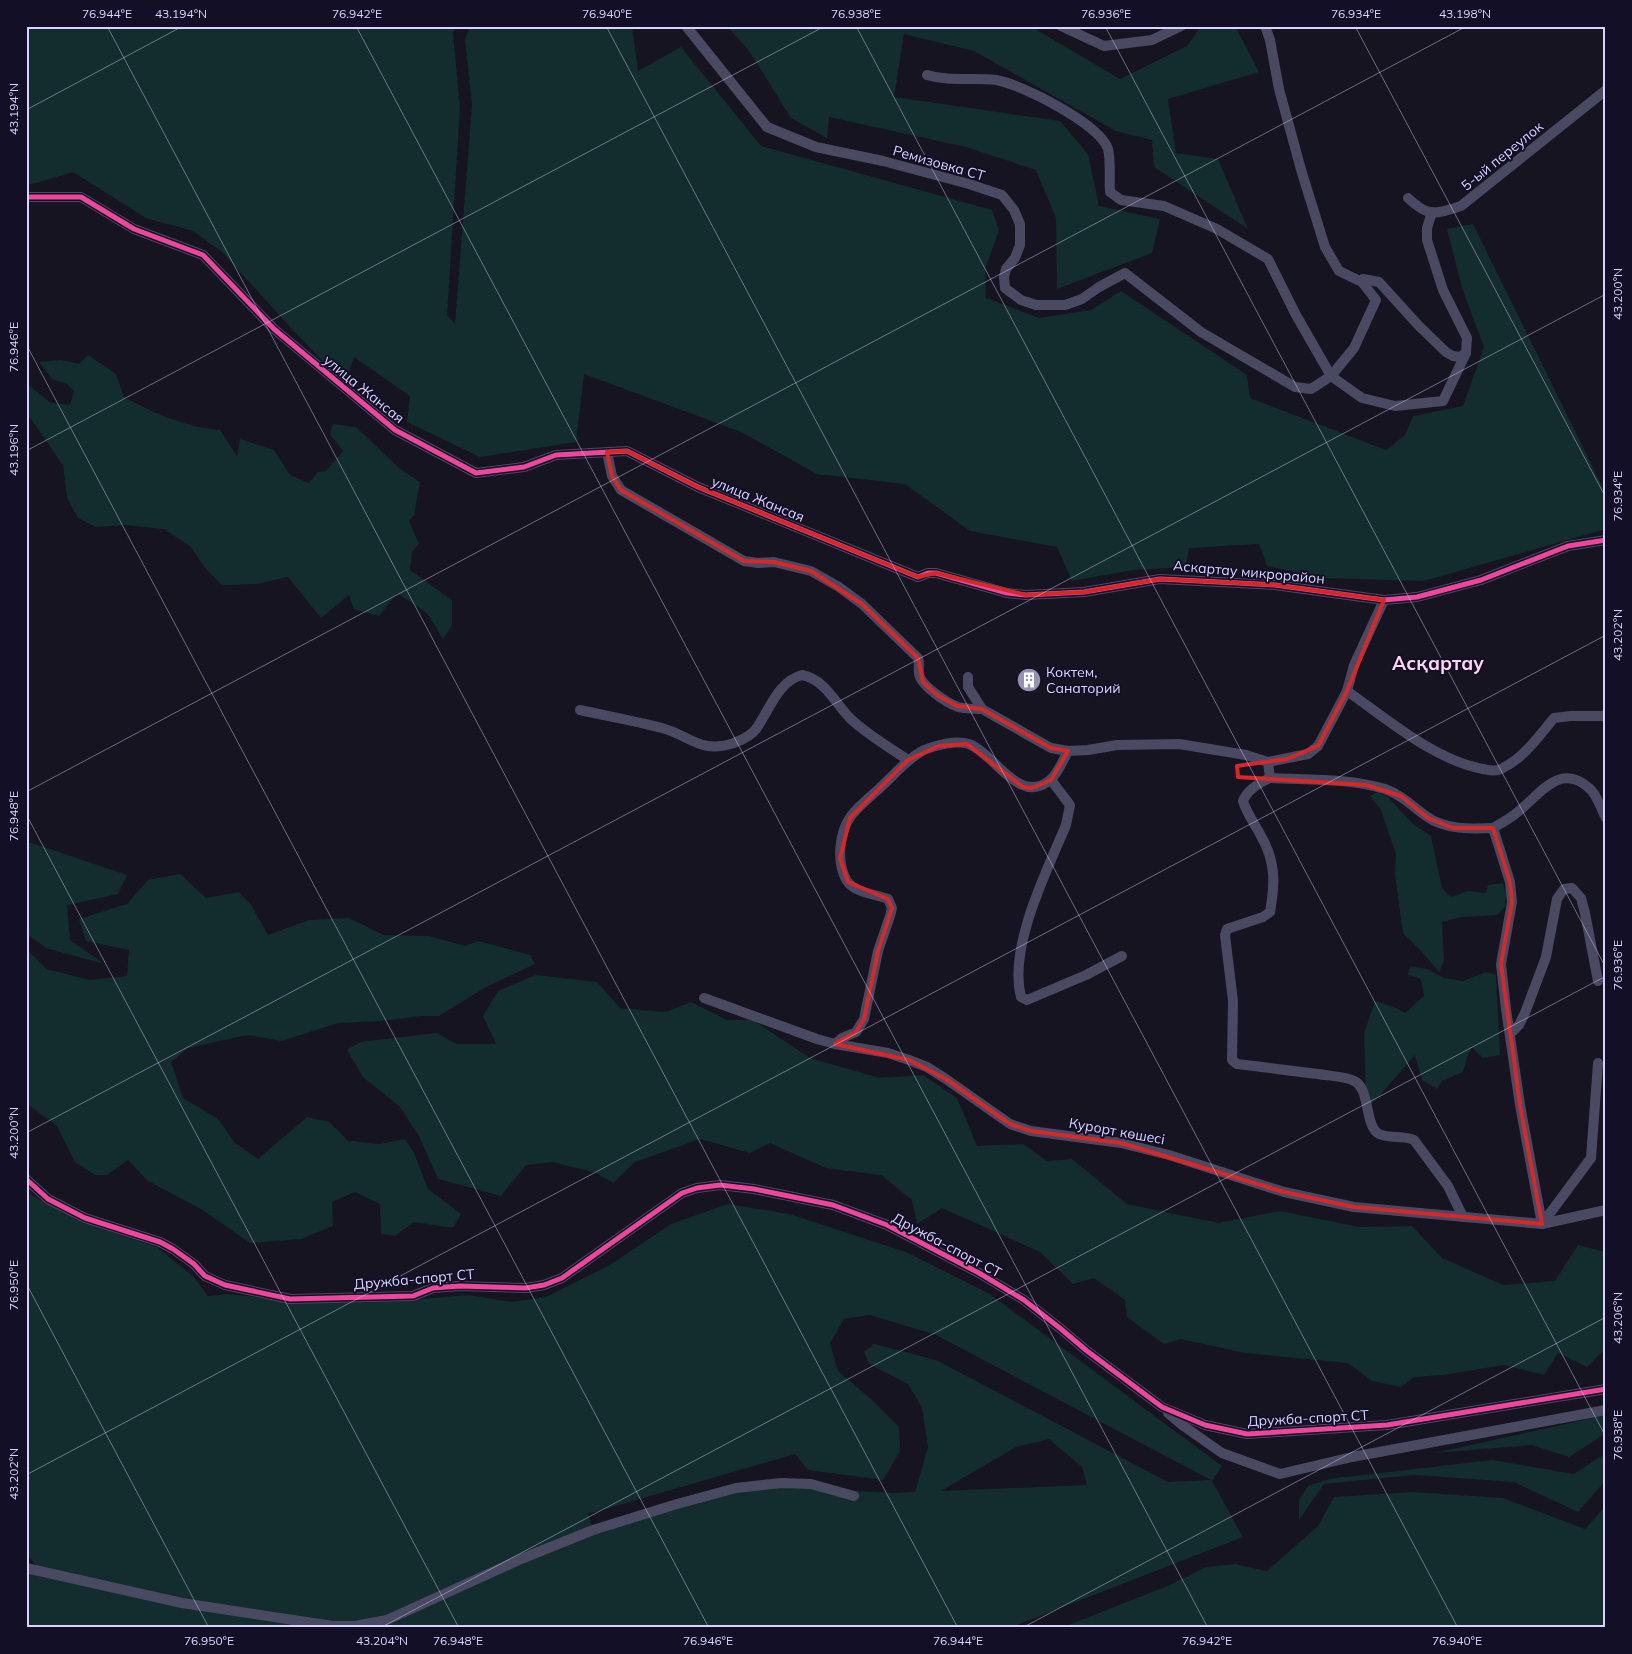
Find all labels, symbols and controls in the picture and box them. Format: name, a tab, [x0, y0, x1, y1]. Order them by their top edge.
text: 76.944°E	[82, 6, 132, 21]
text: 43.194°N	[155, 6, 207, 21]
text: 76.942°E	[332, 6, 382, 21]
text: 76.940°E	[582, 6, 632, 21]
text: 76.938°E	[831, 6, 881, 21]
text: 76.936°E	[1081, 6, 1131, 21]
text: 76.934°E	[1331, 6, 1381, 21]
text: 43.198°N	[1439, 6, 1491, 21]
text: 43.194°N	[6, 83, 21, 135]
street label: 5-ый переулок	[1457, 117, 1547, 194]
street label: Ремизовка СТ	[891, 141, 988, 185]
text: 43.200°N	[1610, 268, 1625, 320]
text: 76.946°E	[6, 322, 21, 372]
street label: улица Жансая	[320, 351, 408, 427]
text: 43.196°N	[6, 424, 21, 476]
text: 76.934°E	[1610, 471, 1625, 521]
street label: улица Жансая	[709, 472, 807, 526]
street label: Аскартау микрорайон	[1173, 556, 1325, 588]
text: 43.202°N	[1610, 609, 1625, 661]
district label: Асқартау	[1392, 651, 1484, 675]
place label: Коктем, Санаторий	[1046, 663, 1121, 697]
building icon: Коктем, Санаторий	[1016, 667, 1042, 693]
text: 76.948°E	[6, 791, 21, 841]
text: 76.936°E	[1610, 940, 1625, 990]
text: 43.200°N	[6, 1107, 21, 1159]
street label: Курорт көшесі	[1068, 1114, 1166, 1148]
street label: Дружба-спорт СТ	[889, 1209, 1005, 1282]
text: 76.950°E	[6, 1260, 21, 1310]
street label: Дружба-спорт СТ	[353, 1265, 476, 1293]
text: 43.206°N	[1610, 1292, 1625, 1344]
street label: Дружба-спорт СТ	[1247, 1406, 1370, 1430]
text: 76.938°E	[1610, 1410, 1625, 1460]
text: 43.202°N	[6, 1448, 21, 1500]
text: 76.950°E	[184, 1633, 234, 1648]
text: 43.204°N	[356, 1633, 408, 1648]
text: 76.948°E	[433, 1633, 483, 1648]
text: 76.946°E	[683, 1633, 733, 1648]
text: 76.944°E	[933, 1633, 983, 1648]
text: 76.942°E	[1182, 1633, 1232, 1648]
text: 76.940°E	[1432, 1633, 1482, 1648]

